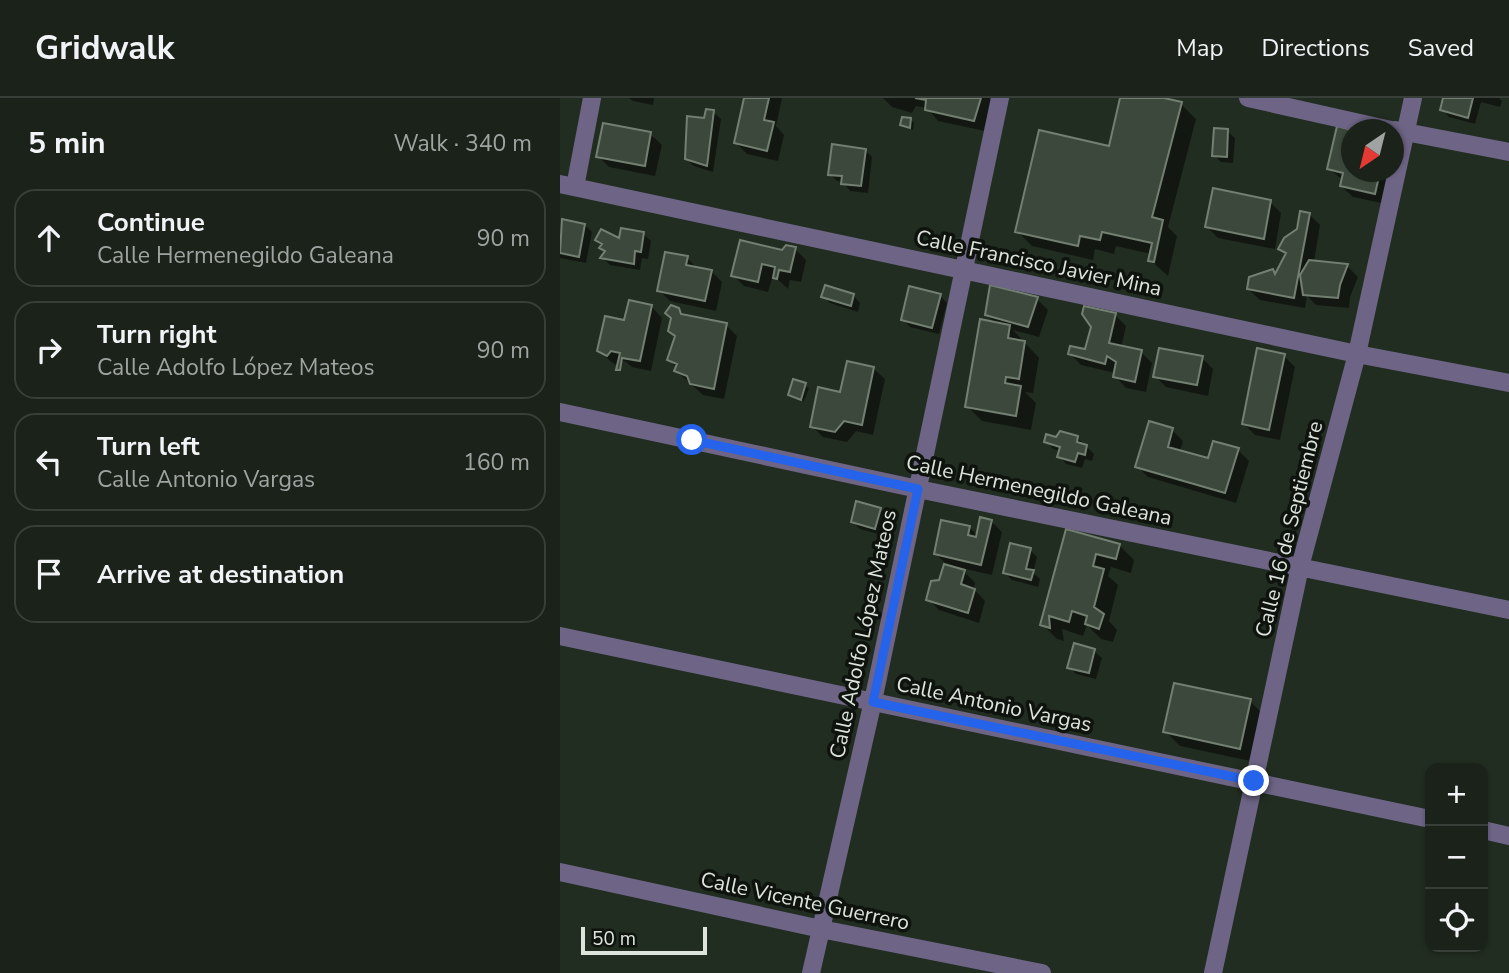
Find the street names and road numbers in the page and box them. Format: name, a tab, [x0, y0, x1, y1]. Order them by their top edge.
street label: Calle Francisco Javier Mina	[914, 223, 1164, 303]
street label: Calle 16 de Septiembre	[1249, 418, 1329, 640]
street label: Calle Hermenegildo Galeana	[903, 448, 1175, 532]
street label: Calle Adolfo López Mateos	[823, 507, 903, 761]
street label: Calle Antonio Vargas	[894, 670, 1094, 738]
street label: Calle Vicente Guerrero	[698, 865, 912, 937]

